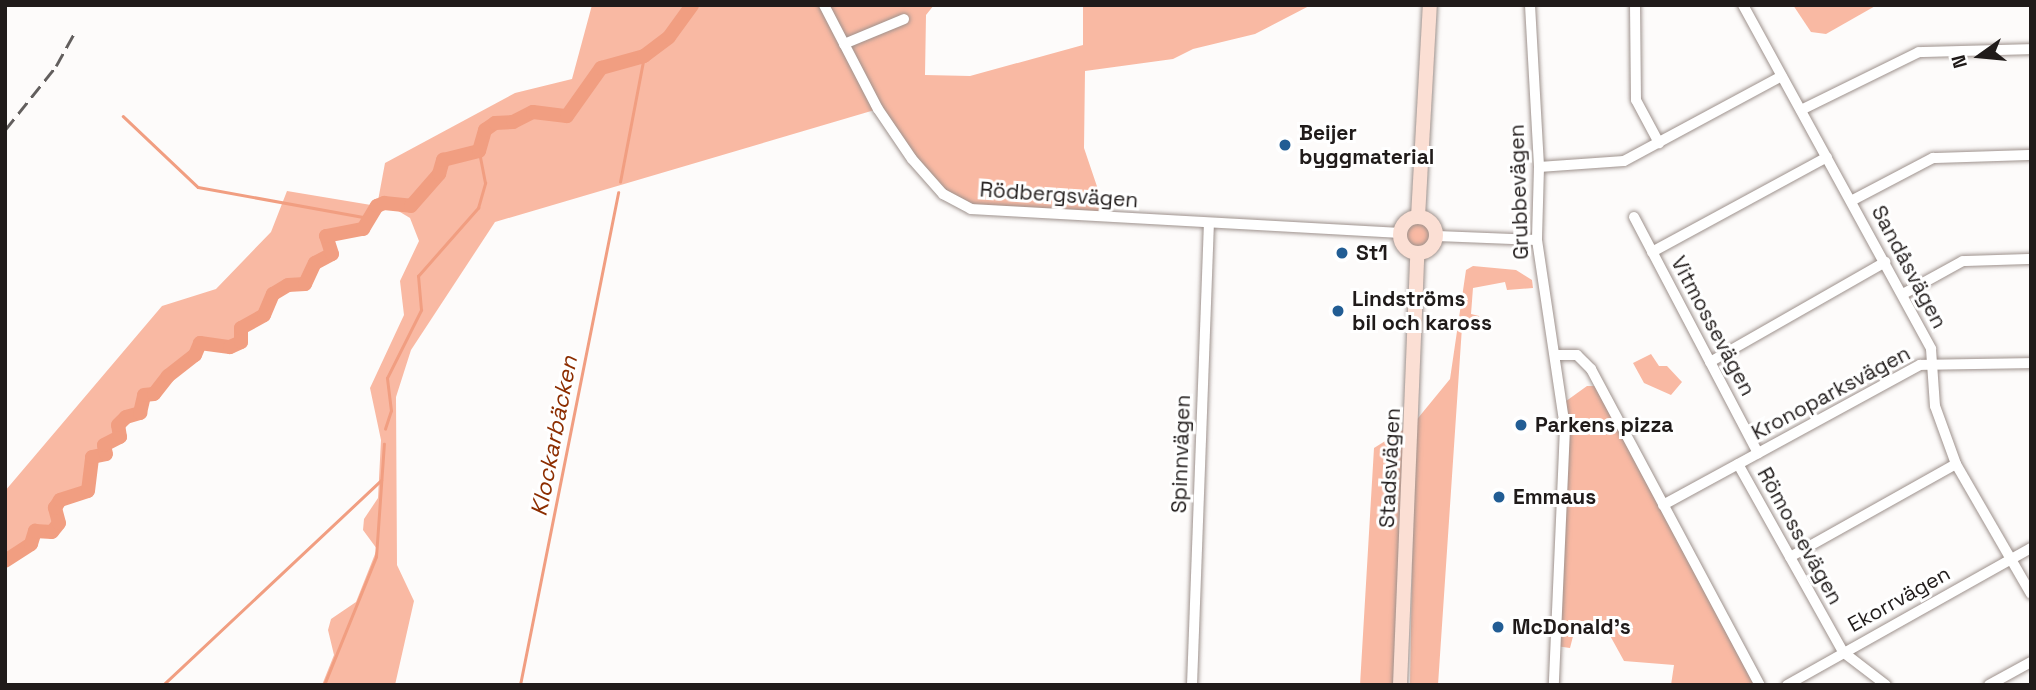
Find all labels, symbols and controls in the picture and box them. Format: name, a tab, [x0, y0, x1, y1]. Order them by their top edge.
north arrow	[1945, 21, 2015, 91]
text: N	[1946, 52, 1973, 71]
place label: Beijer byggmaterial	[1299, 120, 1434, 170]
street label: Grubbevägen	[1504, 124, 1534, 260]
marker: Beijer byggmaterial	[1277, 137, 1293, 153]
street label: Rödbergsvägen	[979, 177, 1139, 213]
street label: Sandåsvägen	[1866, 201, 1952, 333]
place label: St1	[1356, 240, 1388, 266]
marker: St1	[1334, 245, 1350, 261]
street label: Vitmossevägen	[1666, 252, 1760, 400]
place label: Lindströms bil och kaross	[1352, 286, 1492, 336]
marker: Lindströms bil och kaross	[1330, 303, 1346, 319]
street label: Kronoparksvägen	[1747, 341, 1915, 445]
water label: Klockarbäcken	[525, 354, 583, 518]
street label: Spinnvägen	[1166, 394, 1196, 514]
street label: Stadsvägen	[1374, 407, 1406, 529]
place label: Parkens pizza	[1535, 412, 1673, 438]
marker: Parkens pizza	[1513, 417, 1529, 433]
street label: Römossevägen	[1752, 463, 1848, 609]
place label: Emmaus	[1513, 484, 1596, 510]
marker: Emmaus	[1491, 489, 1507, 505]
street label: Ekorrvägen	[1843, 561, 1955, 637]
place label: McDonald's	[1512, 614, 1631, 640]
marker: McDonald's	[1490, 619, 1506, 635]

